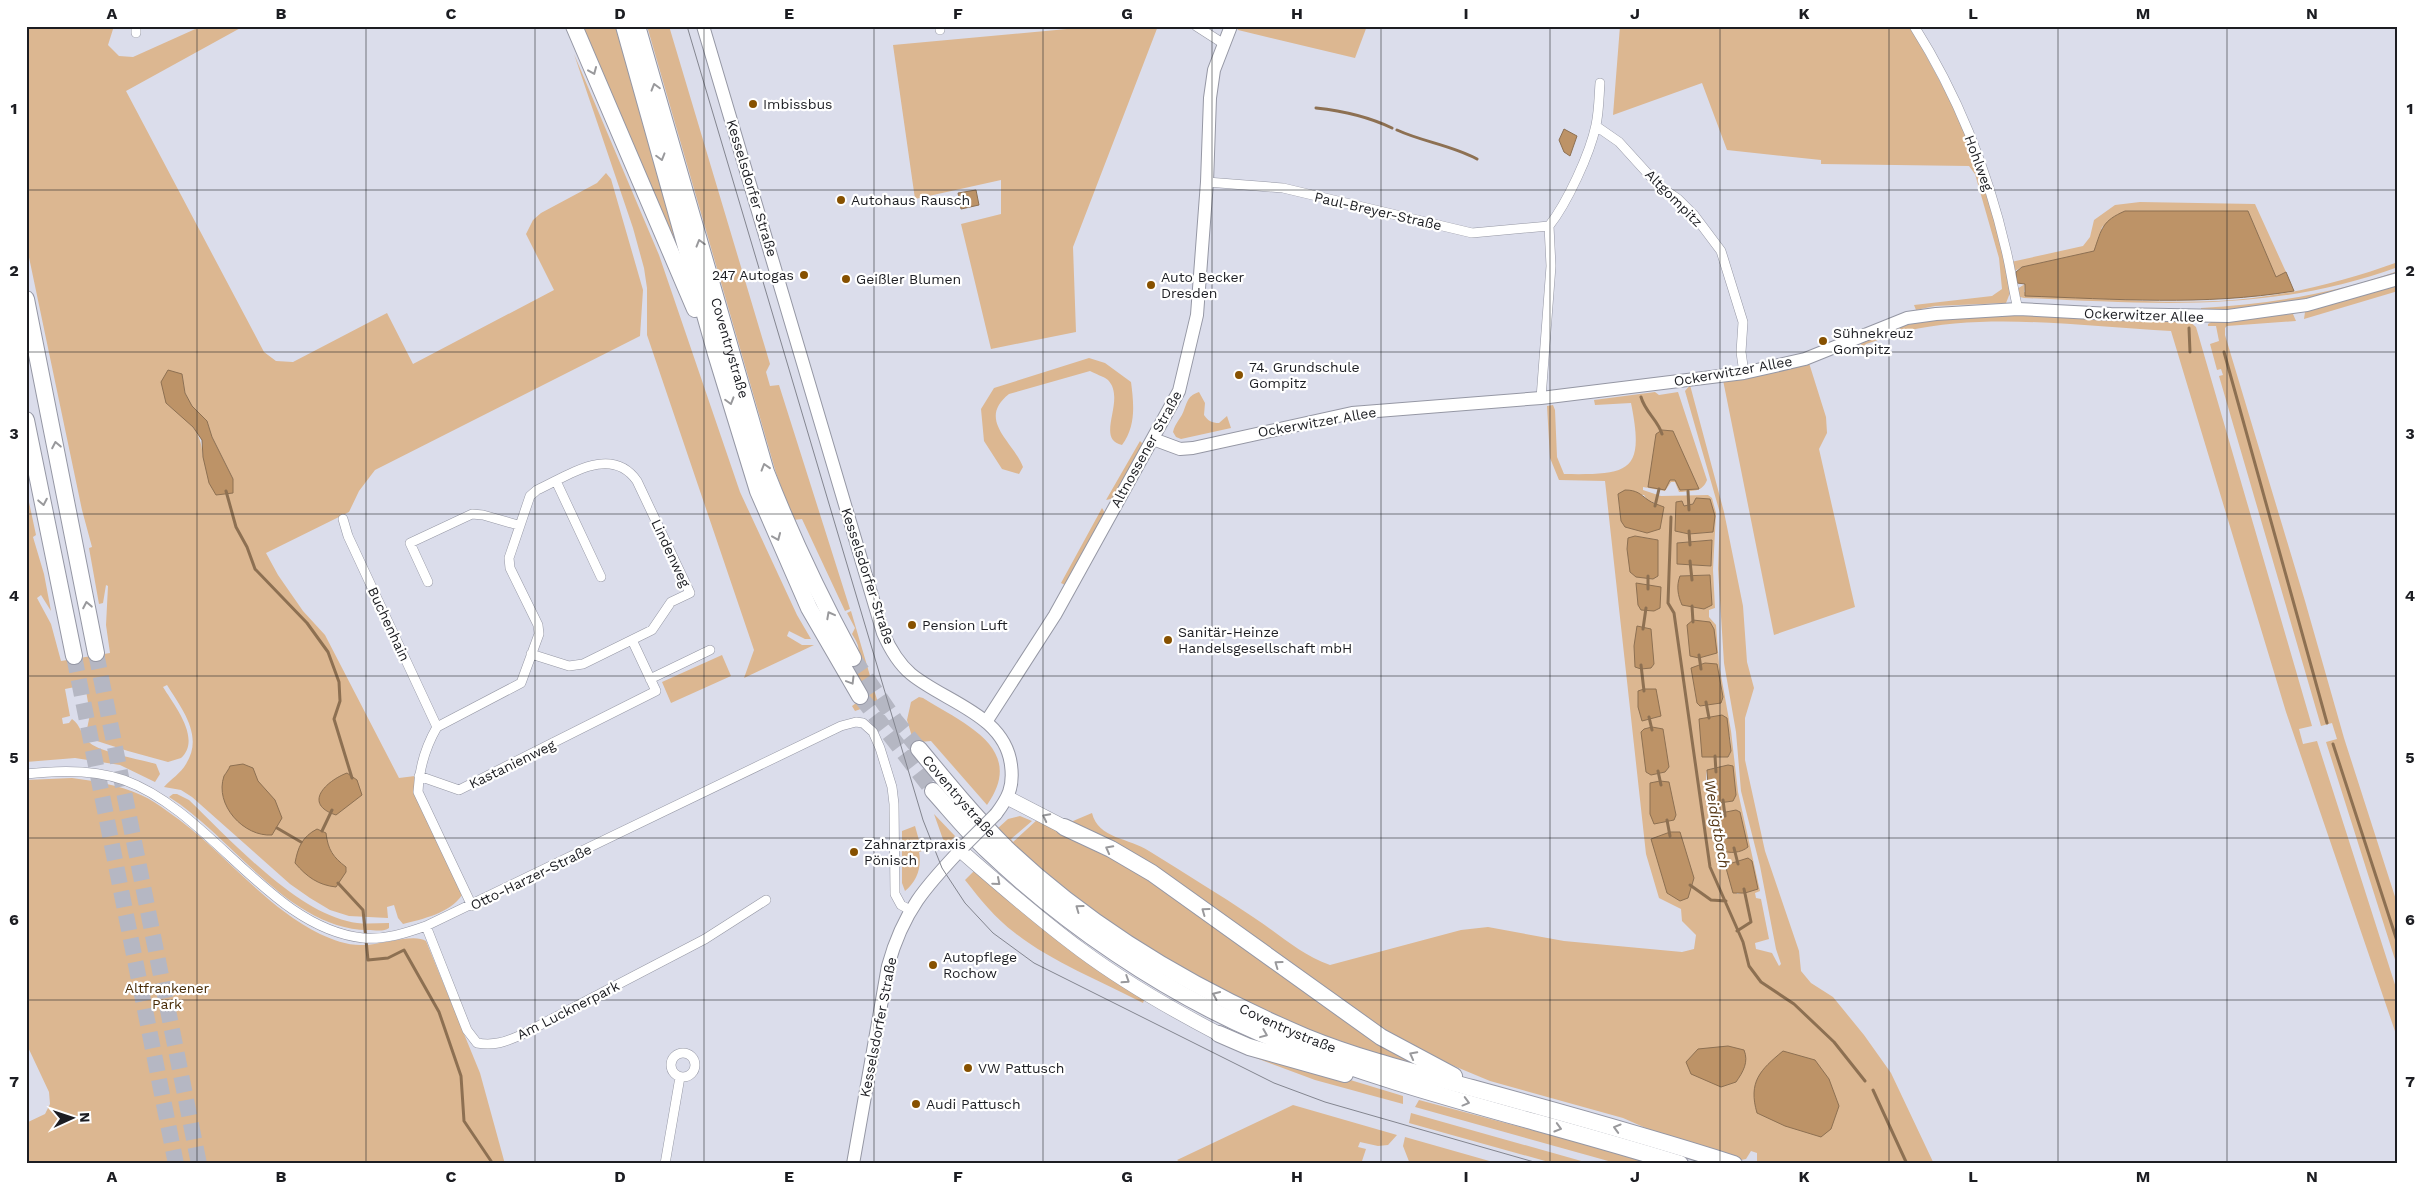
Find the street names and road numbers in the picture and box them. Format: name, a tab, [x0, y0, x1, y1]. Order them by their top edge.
street label: Kesselsdorfer Straße	[724, 117, 780, 259]
street label: Hohlweg	[1962, 133, 1997, 194]
street label: Altgompitz	[1642, 166, 1706, 230]
street label: Paul-Breyer-Straße	[1313, 189, 1443, 233]
street label: Coventrystraße	[708, 296, 752, 400]
street label: Ockerwitzer Allee	[2084, 305, 2204, 325]
street label: Ockerwitzer Allee	[1672, 353, 1794, 389]
street label: Altnossener Straße	[1107, 388, 1185, 510]
street label: Ockerwitzer Allee	[1256, 404, 1378, 440]
street label: Kesselsdorfer Straße	[838, 506, 898, 646]
street label: Lindenweg	[648, 516, 694, 590]
street label: Buchenhain	[365, 584, 413, 664]
street label: Kastanienweg	[466, 736, 558, 792]
street label: Coventrystraße	[919, 752, 999, 841]
street label: Otto-Harzer-Straße	[468, 841, 594, 913]
street label: Kesselsdorfer Straße	[857, 955, 899, 1099]
street label: Am Lucknerpark	[514, 977, 622, 1043]
street label: Coventrystraße	[1237, 1000, 1338, 1056]

